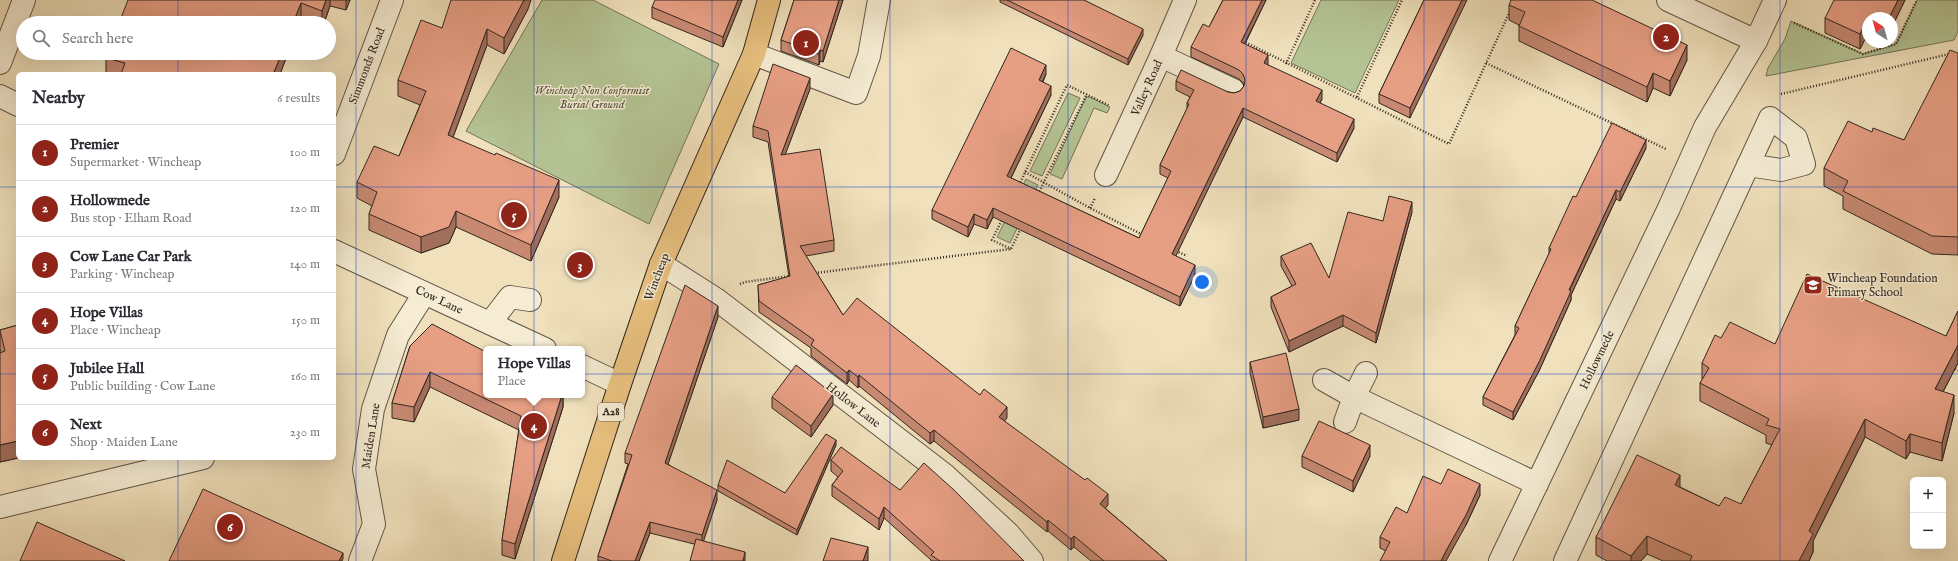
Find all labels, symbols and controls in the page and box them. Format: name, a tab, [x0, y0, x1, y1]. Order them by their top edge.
north arrow	[1862, 12, 1898, 48]
search box	[16, 16, 336, 60]
pin: 2	[1653, 22, 1679, 52]
street label: Simmonds Road	[345, 25, 389, 107]
icon: search	[30, 27, 52, 49]
pin: 1	[793, 28, 819, 58]
text: Search here	[62, 29, 133, 48]
street label: Valley Road	[1128, 57, 1166, 119]
park label: Wincheap Non Conformist Burial Ground	[535, 83, 651, 112]
text: Nearby	[32, 88, 85, 109]
text: 6 results	[277, 90, 320, 107]
text: Premier	[70, 135, 119, 154]
text: 1	[43, 144, 47, 161]
text: 100 m	[290, 144, 320, 161]
text: Supermarket · Wincheap	[70, 154, 201, 171]
text: Hollowmede	[70, 191, 150, 210]
text: 2	[42, 200, 48, 217]
text: 120 m	[290, 200, 320, 217]
pin: 5	[501, 200, 527, 230]
text: Bus stop · Elham Road	[70, 210, 192, 227]
text: Cow Lane Car Park	[70, 247, 192, 266]
pin: 3	[567, 250, 593, 280]
street label: Wincheap	[641, 251, 674, 303]
text: 3	[43, 256, 47, 273]
text: 140 m	[290, 256, 320, 273]
text: Parking · Wincheap	[70, 266, 175, 283]
place label: Wincheap Foundation Primary School	[1827, 271, 1938, 300]
your location	[1192, 272, 1212, 292]
school or university icon: Wincheap Foundation Primary School	[1802, 274, 1824, 296]
street label: Cow Lane	[413, 282, 466, 318]
text: Hope Villas	[70, 303, 143, 322]
text: 4	[42, 312, 48, 329]
text: 150 m	[291, 312, 320, 329]
text: Place · Wincheap	[70, 322, 161, 339]
street label: Hollowmede	[1576, 328, 1618, 392]
popup	[483, 346, 585, 398]
text: Hope Villas	[498, 354, 570, 373]
text: Jubilee Hall	[70, 359, 144, 378]
text: 5	[43, 368, 47, 385]
text: 160 m	[290, 368, 320, 385]
text: Place	[498, 373, 526, 390]
text: Public building · Cow Lane	[70, 378, 215, 395]
street label: Hollow Lane	[823, 379, 884, 431]
street label: Maiden Lane	[358, 402, 384, 470]
road number: A28	[598, 403, 624, 421]
pin: 4	[521, 411, 547, 441]
text: Next	[70, 415, 102, 434]
text: 6	[42, 424, 48, 441]
text: 230 m	[290, 424, 320, 441]
text: Shop · Maiden Lane	[70, 434, 178, 451]
map controls	[1910, 477, 1946, 549]
button: +	[1910, 477, 1946, 513]
pin: 6	[217, 512, 243, 542]
button: −	[1910, 513, 1946, 549]

